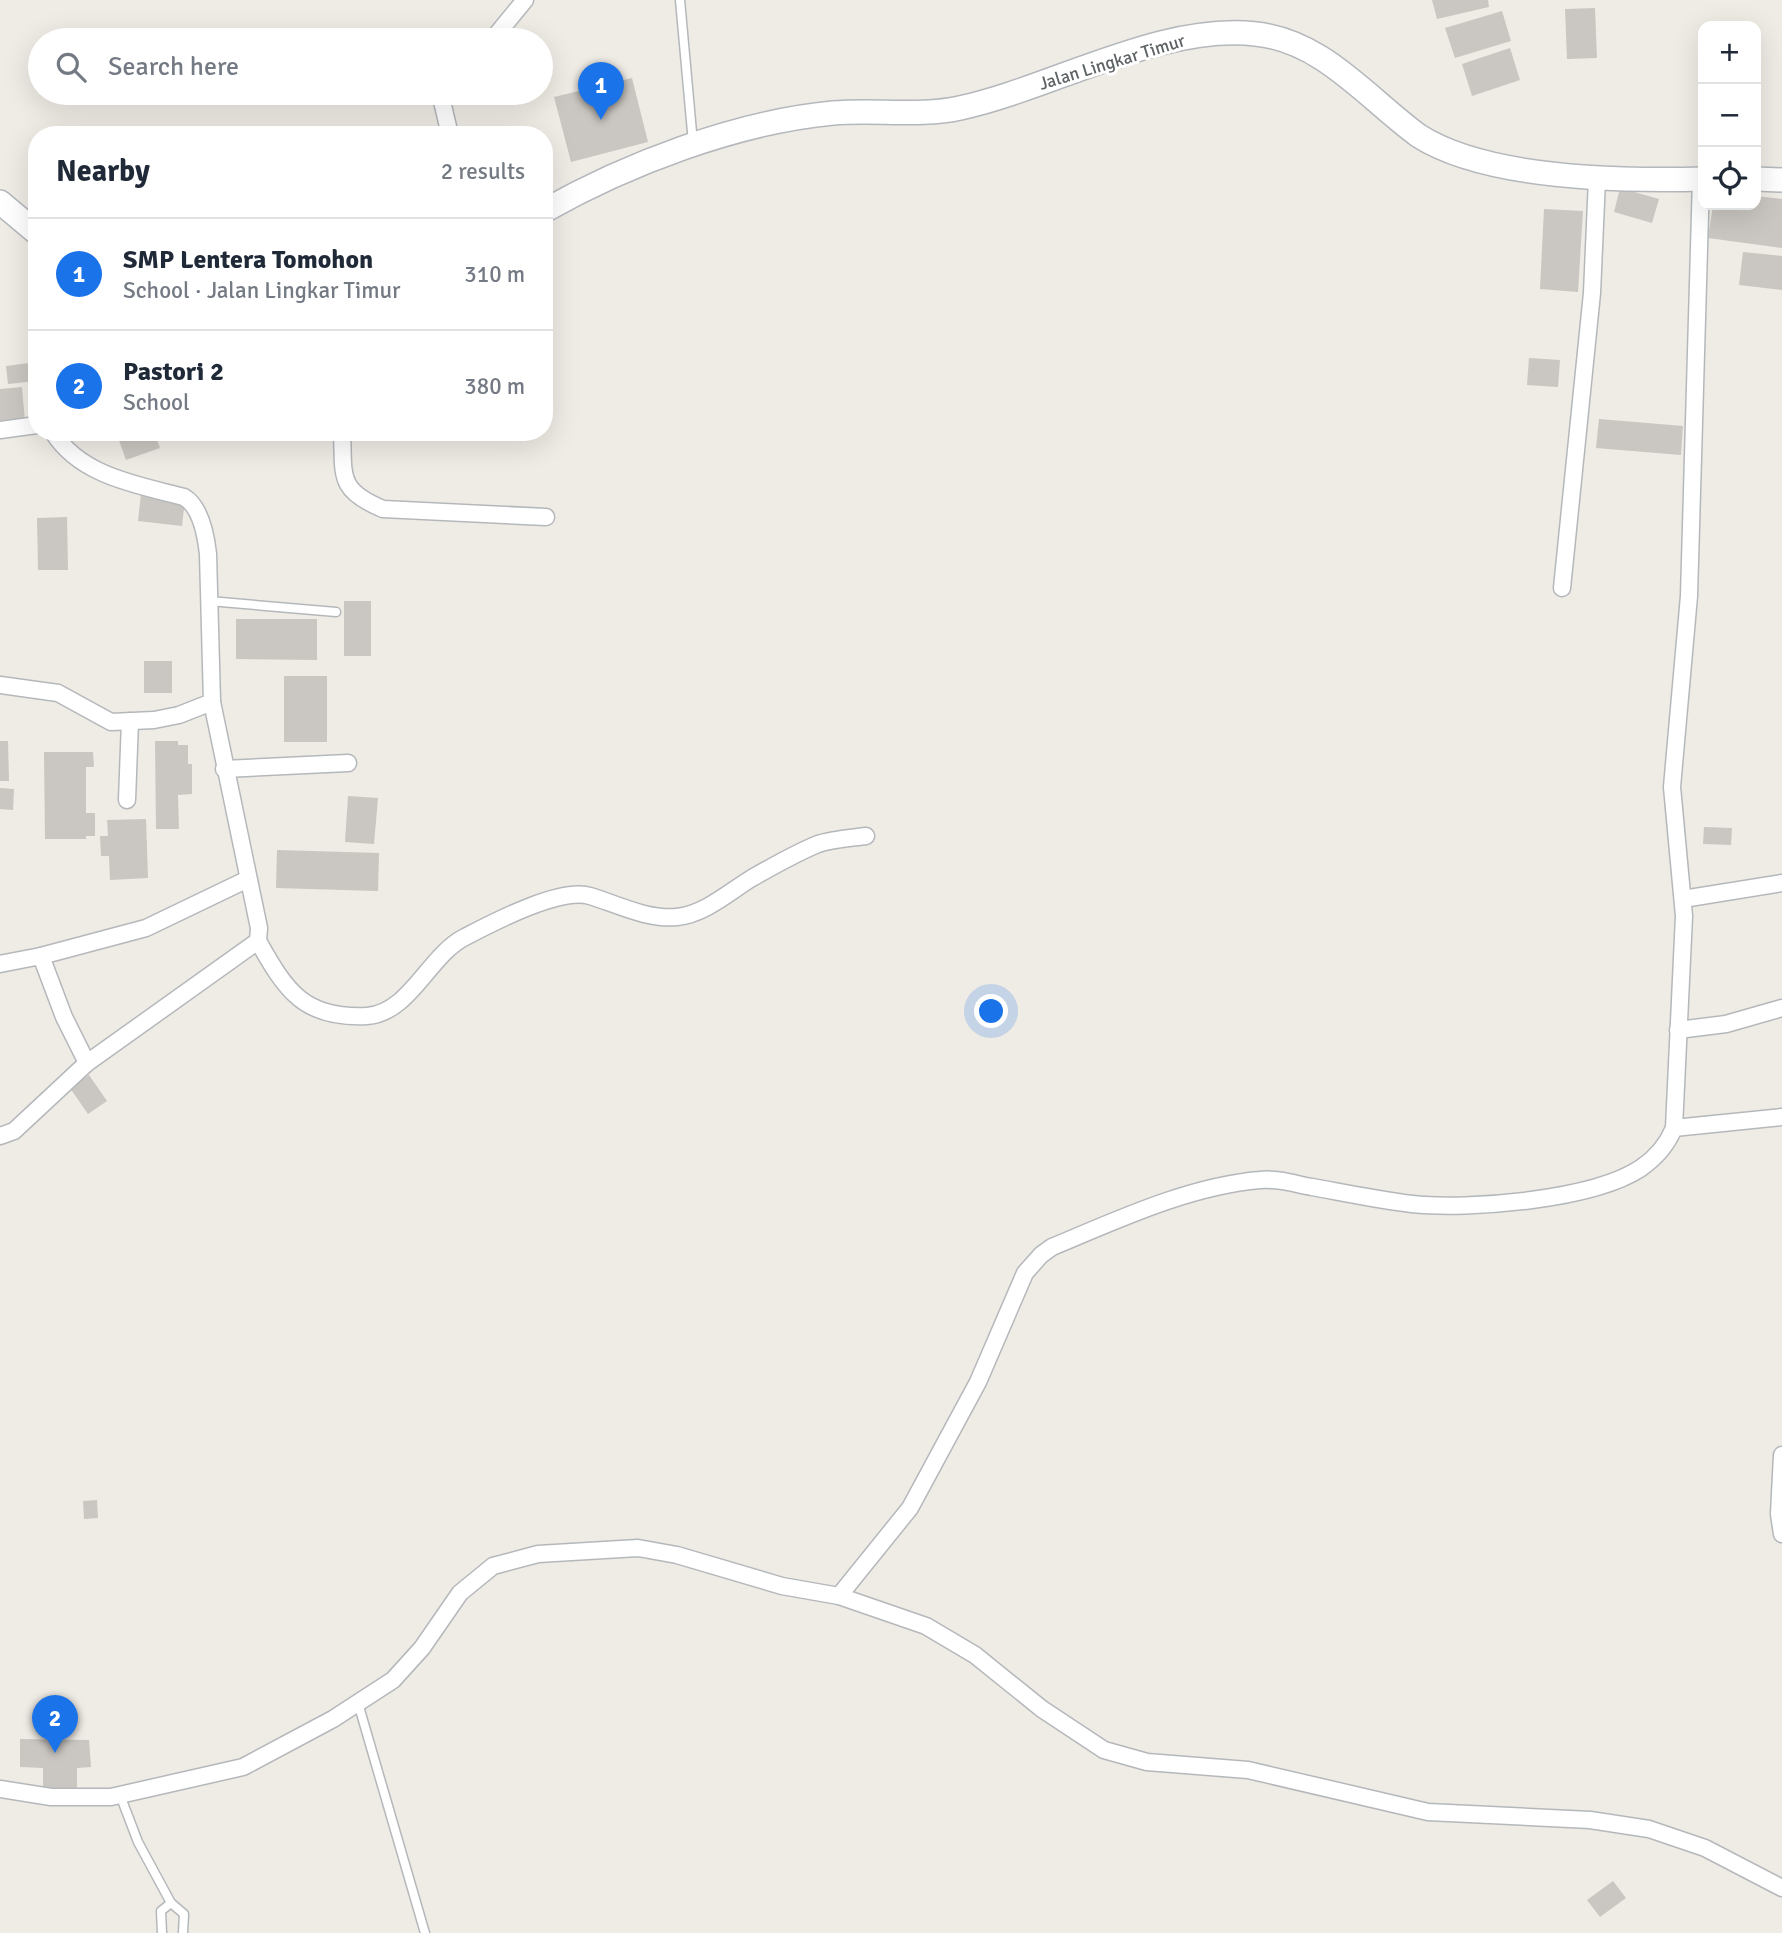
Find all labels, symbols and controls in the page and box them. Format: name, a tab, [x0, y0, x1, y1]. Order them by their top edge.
map controls	[1698, 21, 1761, 210]
button: +	[1698, 21, 1761, 84]
search box	[28, 28, 553, 105]
street label: Jalan Lingkar Timur	[1036, 29, 1188, 95]
icon: search	[52, 48, 90, 86]
text: Search here	[108, 51, 239, 83]
pin: 1	[578, 62, 624, 120]
button: −	[1698, 84, 1761, 147]
button: locate	[1698, 147, 1761, 210]
text: Nearby	[56, 153, 150, 190]
text: 2 results	[441, 157, 525, 186]
text: SMP Lentera Tomohon	[123, 244, 373, 276]
text: 1	[73, 260, 85, 289]
text: 310 m	[464, 260, 525, 289]
text: School · Jalan Lingkar Timur	[123, 276, 401, 305]
text: Pastori 2	[123, 356, 224, 388]
text: 2	[73, 372, 85, 401]
text: 380 m	[464, 372, 525, 401]
text: School	[123, 388, 190, 417]
your location	[974, 994, 1008, 1028]
pin: 2	[32, 1695, 78, 1753]

